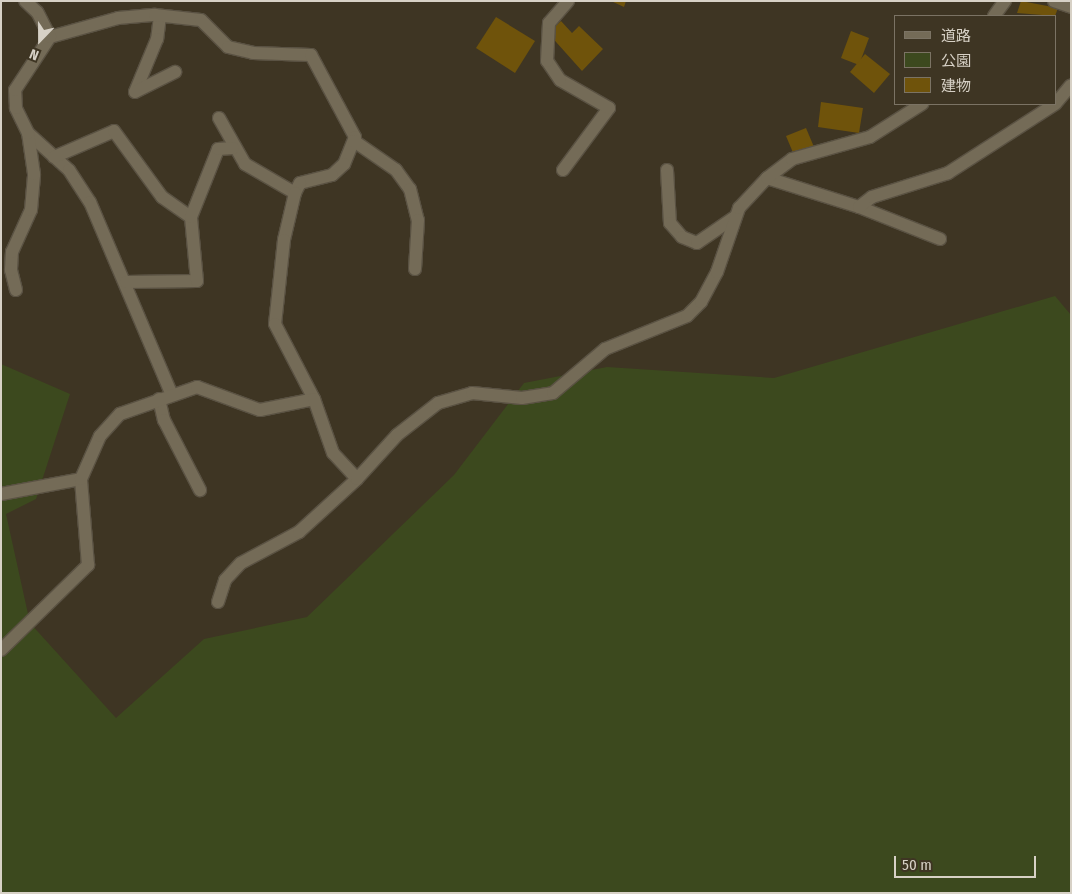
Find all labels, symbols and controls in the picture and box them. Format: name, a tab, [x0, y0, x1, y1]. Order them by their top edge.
north arrow	[15, 15, 65, 65]
legend	[894, 15, 1057, 105]
text: 道路	[941, 27, 971, 45]
text: N	[27, 45, 41, 64]
text: 公園	[941, 52, 971, 70]
text: 建物	[941, 77, 971, 95]
scale bar	[897, 846, 1040, 878]
text: 50 m	[902, 856, 932, 874]

